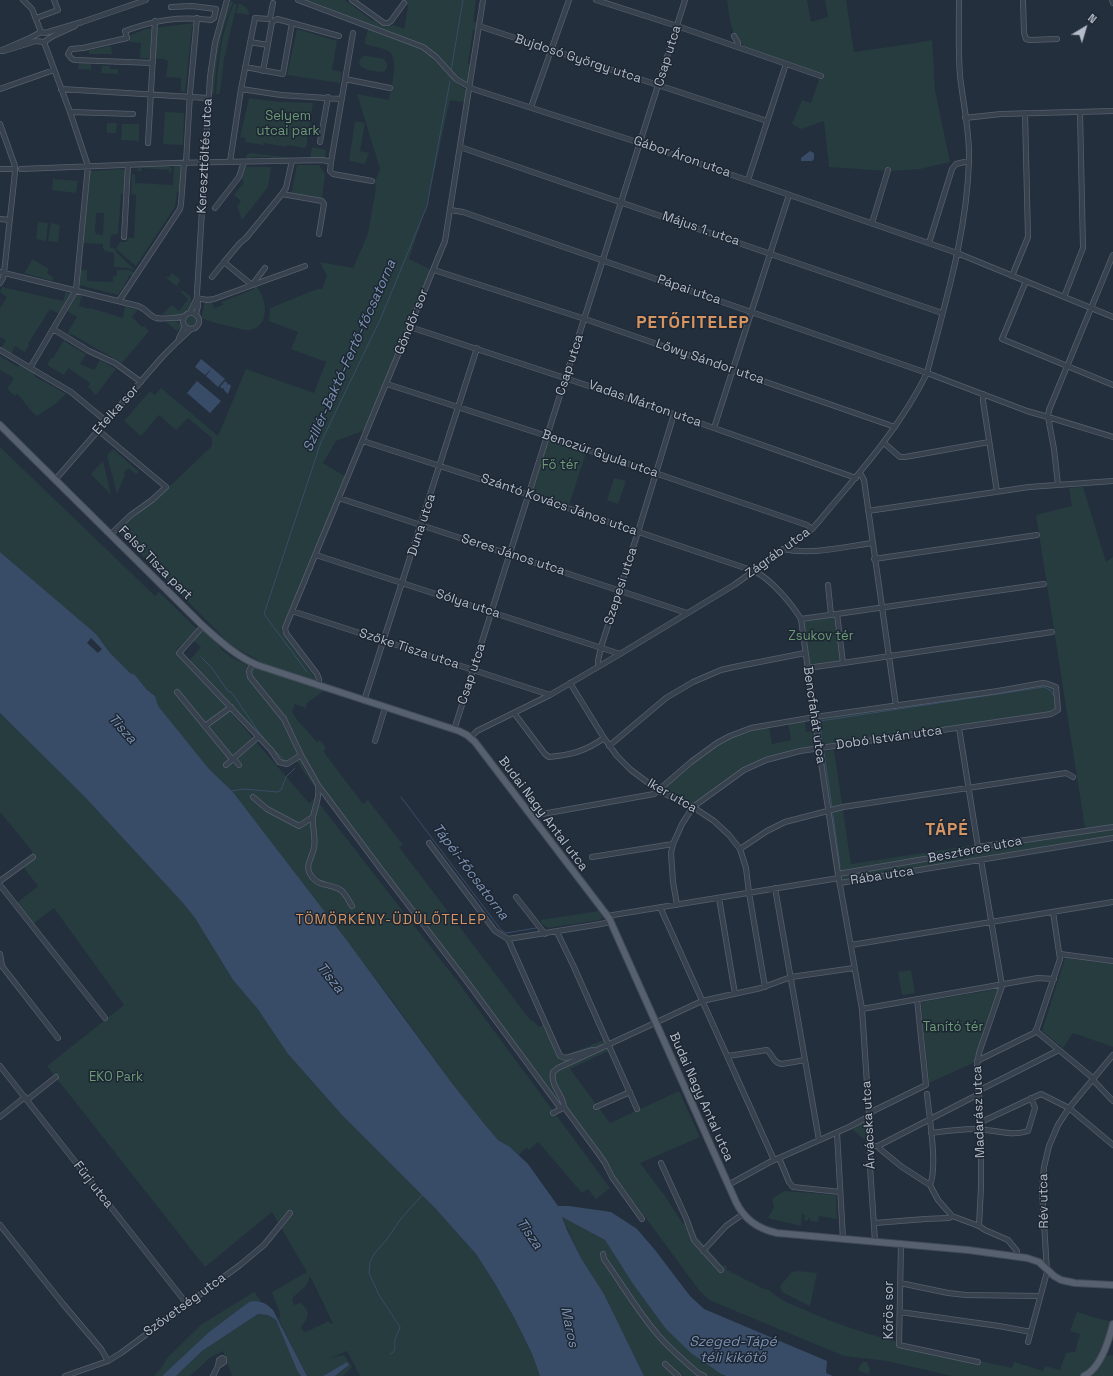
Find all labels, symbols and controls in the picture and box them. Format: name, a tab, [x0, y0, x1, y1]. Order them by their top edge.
north arrow	[1065, 8, 1105, 48]
text: N	[1085, 11, 1100, 26]
street label: Csap utca	[651, 23, 685, 89]
street label: Bujdosó György utca	[513, 31, 643, 87]
street label: Kereszttöltés utca	[194, 98, 216, 214]
park label: Selyem utcai park	[256, 108, 320, 139]
street label: Gábor Áron utca	[631, 133, 733, 181]
street label: Május 1. utca	[660, 208, 742, 250]
water label: Szillér-Baktó-Fertő-főcsatorna	[300, 257, 400, 455]
street label: Pápai utca	[655, 272, 723, 308]
street label: Göndör sor	[392, 287, 432, 357]
district label: PETŐFITELEP	[636, 313, 750, 333]
street label: Csap utca	[553, 332, 587, 398]
street label: Lőwy Sándor utca	[654, 336, 766, 388]
street label: Vadas Márton utca	[586, 377, 704, 431]
street label: Etelka sor	[90, 382, 142, 438]
street label: Benczúr Gyula utca	[540, 427, 660, 481]
park label: Fő tér	[542, 457, 578, 473]
street label: Szántó Kovács János utca	[479, 471, 639, 539]
street label: Duna utca	[405, 492, 439, 558]
street label: Felső Tisza part	[115, 523, 195, 603]
street label: Zágráb utca	[743, 524, 813, 582]
street label: Seres János utca	[459, 531, 567, 579]
street label: Szepesi utca	[601, 545, 641, 627]
street label: Sólya utca	[434, 586, 502, 622]
street label: Szőke Tisza utca	[357, 625, 461, 673]
park label: Zsukov tér	[788, 628, 854, 644]
street label: Csap utca	[455, 641, 489, 707]
street label: Bencfahát utca	[799, 665, 829, 765]
water label: Tisza	[104, 711, 140, 747]
street label: Dobó István utca	[835, 723, 943, 753]
street label: Budai Nagy Antal utca	[495, 754, 591, 874]
street label: Iker utca	[644, 776, 700, 816]
water label: Tápéi-főcsatorna	[428, 820, 512, 924]
district label: TÁPÉ	[925, 820, 969, 840]
street label: Beszterce utca	[926, 833, 1024, 867]
street label: Rába utca	[849, 863, 915, 889]
district label: TÖMÖRKÉNY-ÜDÜLŐTELEP	[295, 912, 487, 928]
water label: Tisza	[313, 959, 347, 997]
park label: Tanító tér	[923, 1019, 983, 1035]
street label: Budai Nagy Antal utca	[666, 1030, 736, 1164]
street label: Madarász utca	[970, 1066, 988, 1158]
park label: EKO Park	[89, 1069, 143, 1085]
street label: Árvácska utca	[859, 1080, 879, 1170]
street label: Fürj utca	[70, 1158, 116, 1212]
street label: Rév utca	[1036, 1173, 1052, 1229]
water label: Tisza	[512, 1215, 546, 1253]
street label: Szövetség utca	[141, 1270, 229, 1340]
street label: Kőrös sor	[881, 1281, 897, 1339]
water label: Maros	[556, 1305, 582, 1349]
water label: Szeged-Tápé téli kikötő	[689, 1334, 777, 1366]

